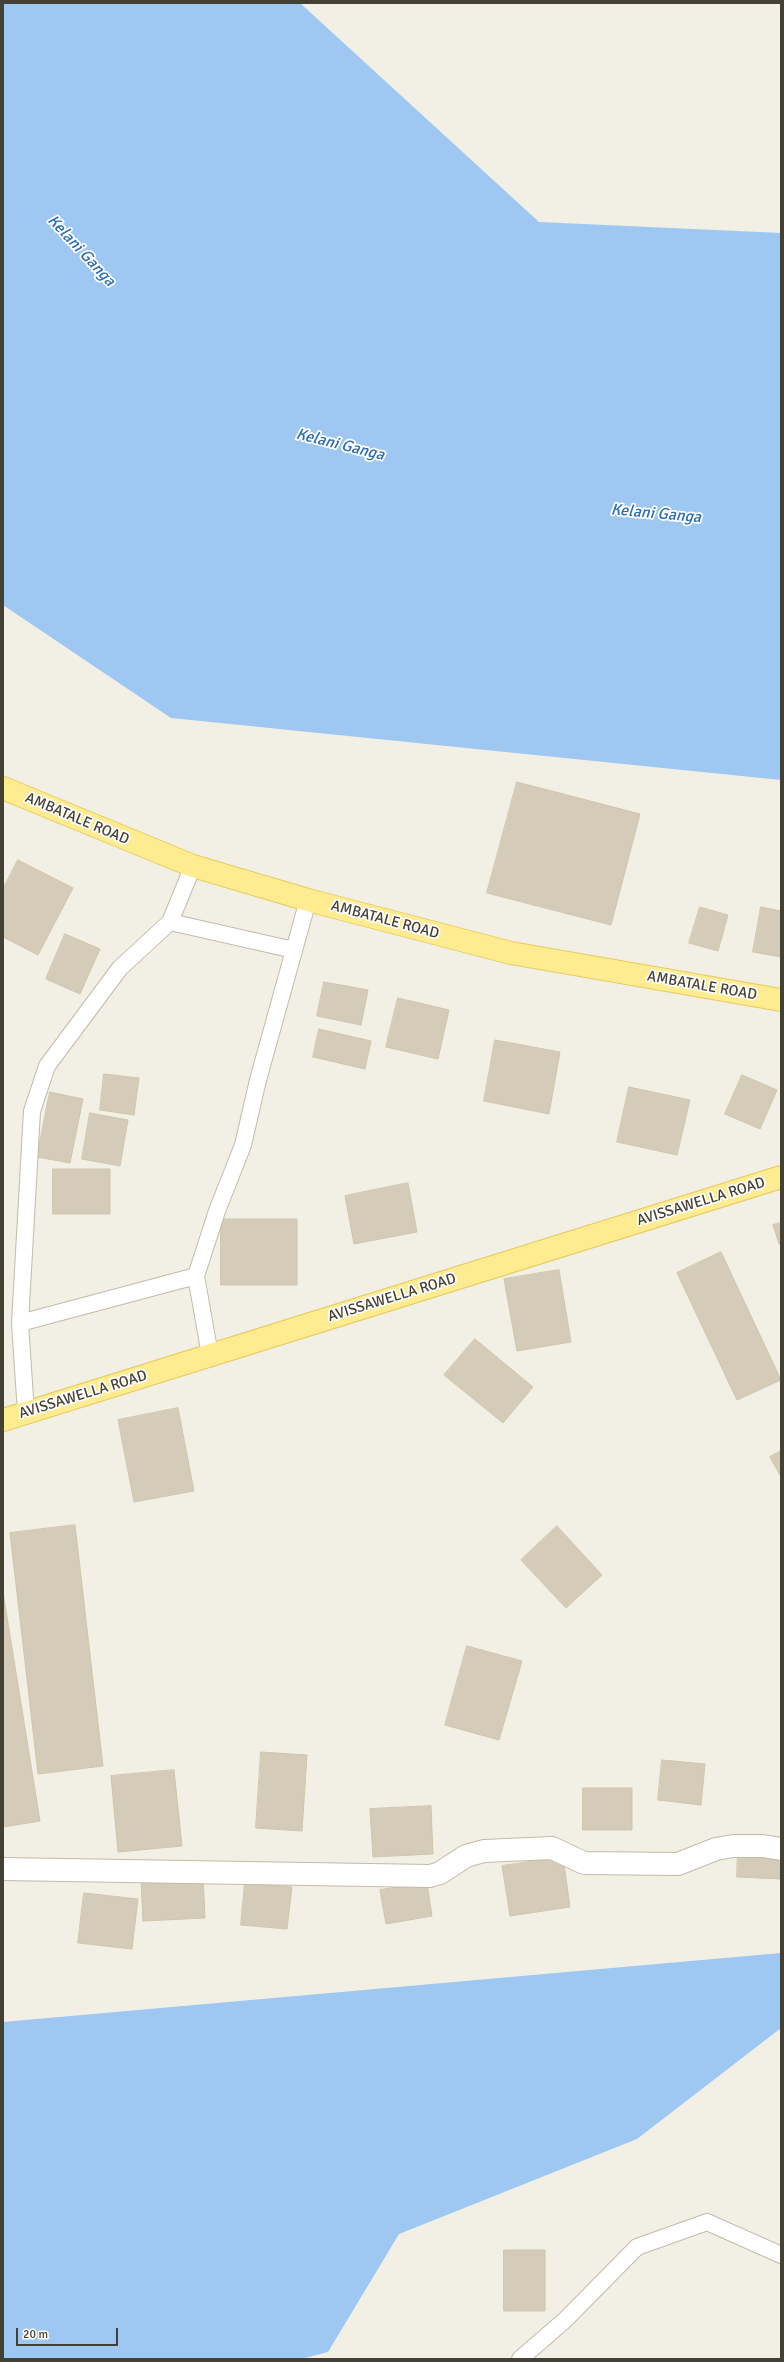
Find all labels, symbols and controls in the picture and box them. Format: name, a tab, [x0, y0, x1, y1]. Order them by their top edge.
water label: Kelani Ganga	[43, 211, 119, 291]
water label: Kelani Ganga	[294, 425, 386, 465]
water label: Kelani Ganga	[610, 500, 702, 528]
street label: AMBATALE ROAD	[22, 789, 132, 849]
street label: AMBATALE ROAD	[329, 897, 441, 943]
street label: AMBATALE ROAD	[646, 967, 758, 1005]
street label: AVISSAWELLA ROAD	[635, 1174, 767, 1230]
street label: AVISSAWELLA ROAD	[326, 1270, 458, 1326]
street label: AVISSAWELLA ROAD	[17, 1367, 149, 1423]
scale bar	[18, 2320, 120, 2346]
text: 20 m	[23, 2327, 48, 2342]

